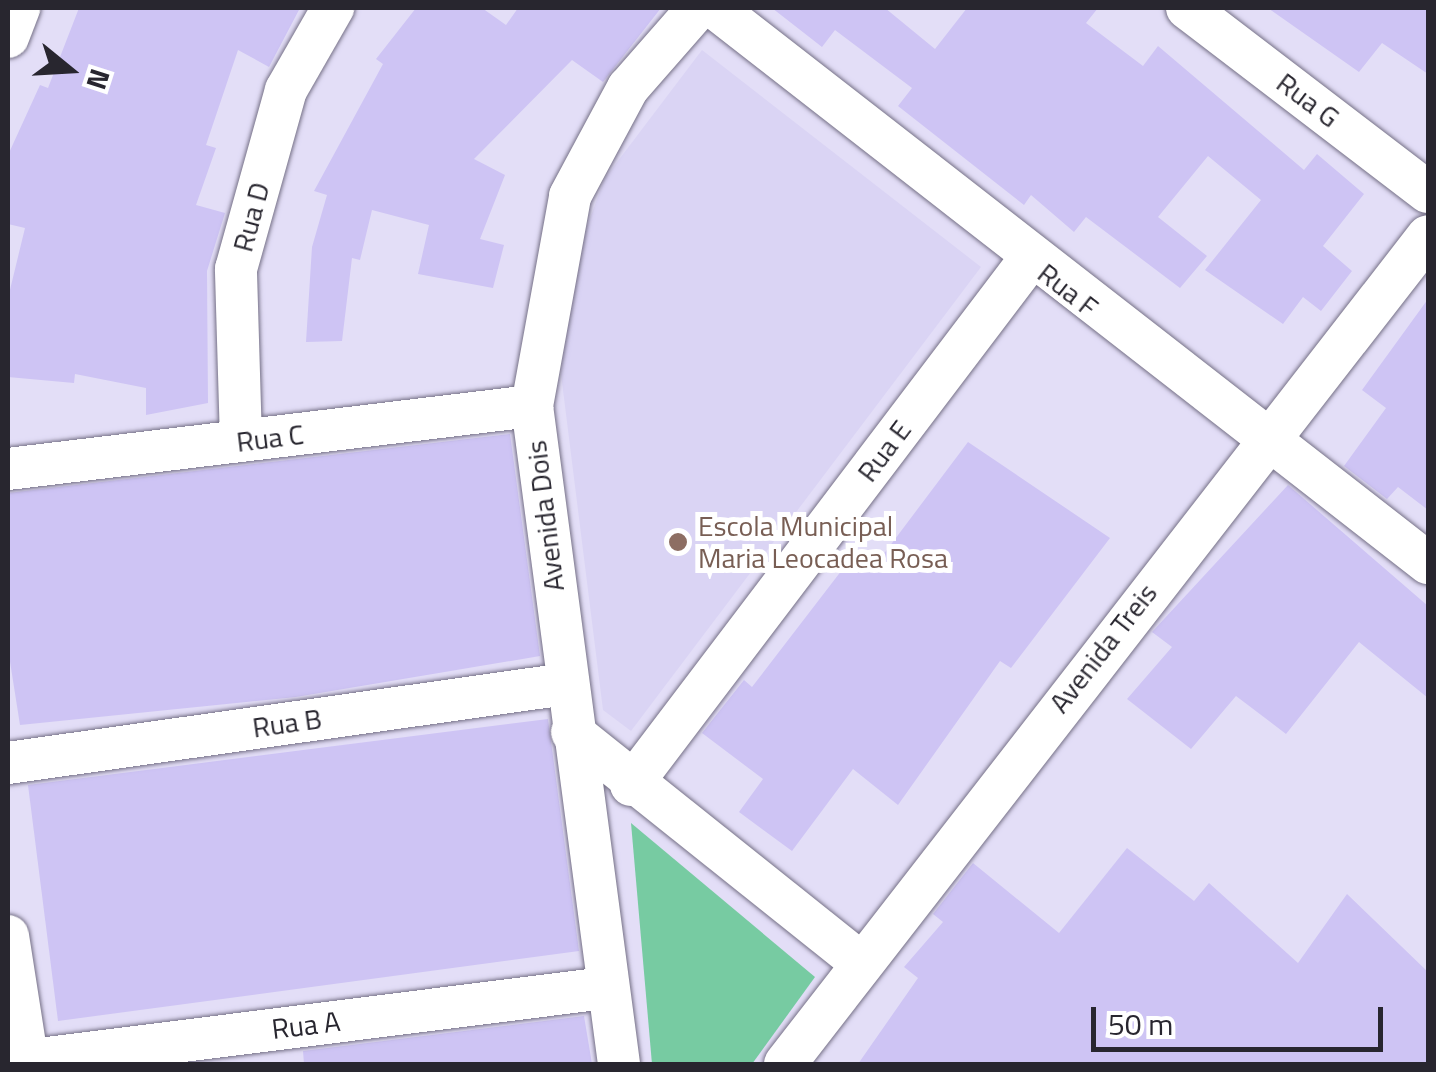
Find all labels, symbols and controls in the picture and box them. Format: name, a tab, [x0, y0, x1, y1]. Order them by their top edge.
north arrow	[20, 20, 120, 120]
text: N	[76, 64, 122, 95]
street label: Rua G	[1270, 66, 1346, 134]
street label: Rua D	[226, 179, 276, 255]
street label: Rua F	[1031, 256, 1105, 324]
street label: Rua E	[850, 414, 918, 488]
street label: Rua C	[234, 417, 306, 459]
street label: Avenida Dois	[519, 439, 571, 593]
place label: Escola Municipal Maria Leocadea Rosa	[698, 509, 948, 575]
marker: Escola Municipal Maria Leocadea Rosa	[667, 531, 689, 553]
street label: Avenida Treis	[1042, 577, 1164, 719]
street label: Rua B	[250, 702, 324, 744]
scale bar	[1096, 987, 1388, 1049]
text: 50 m	[1108, 1001, 1173, 1047]
street label: Rua A	[270, 1004, 342, 1046]

